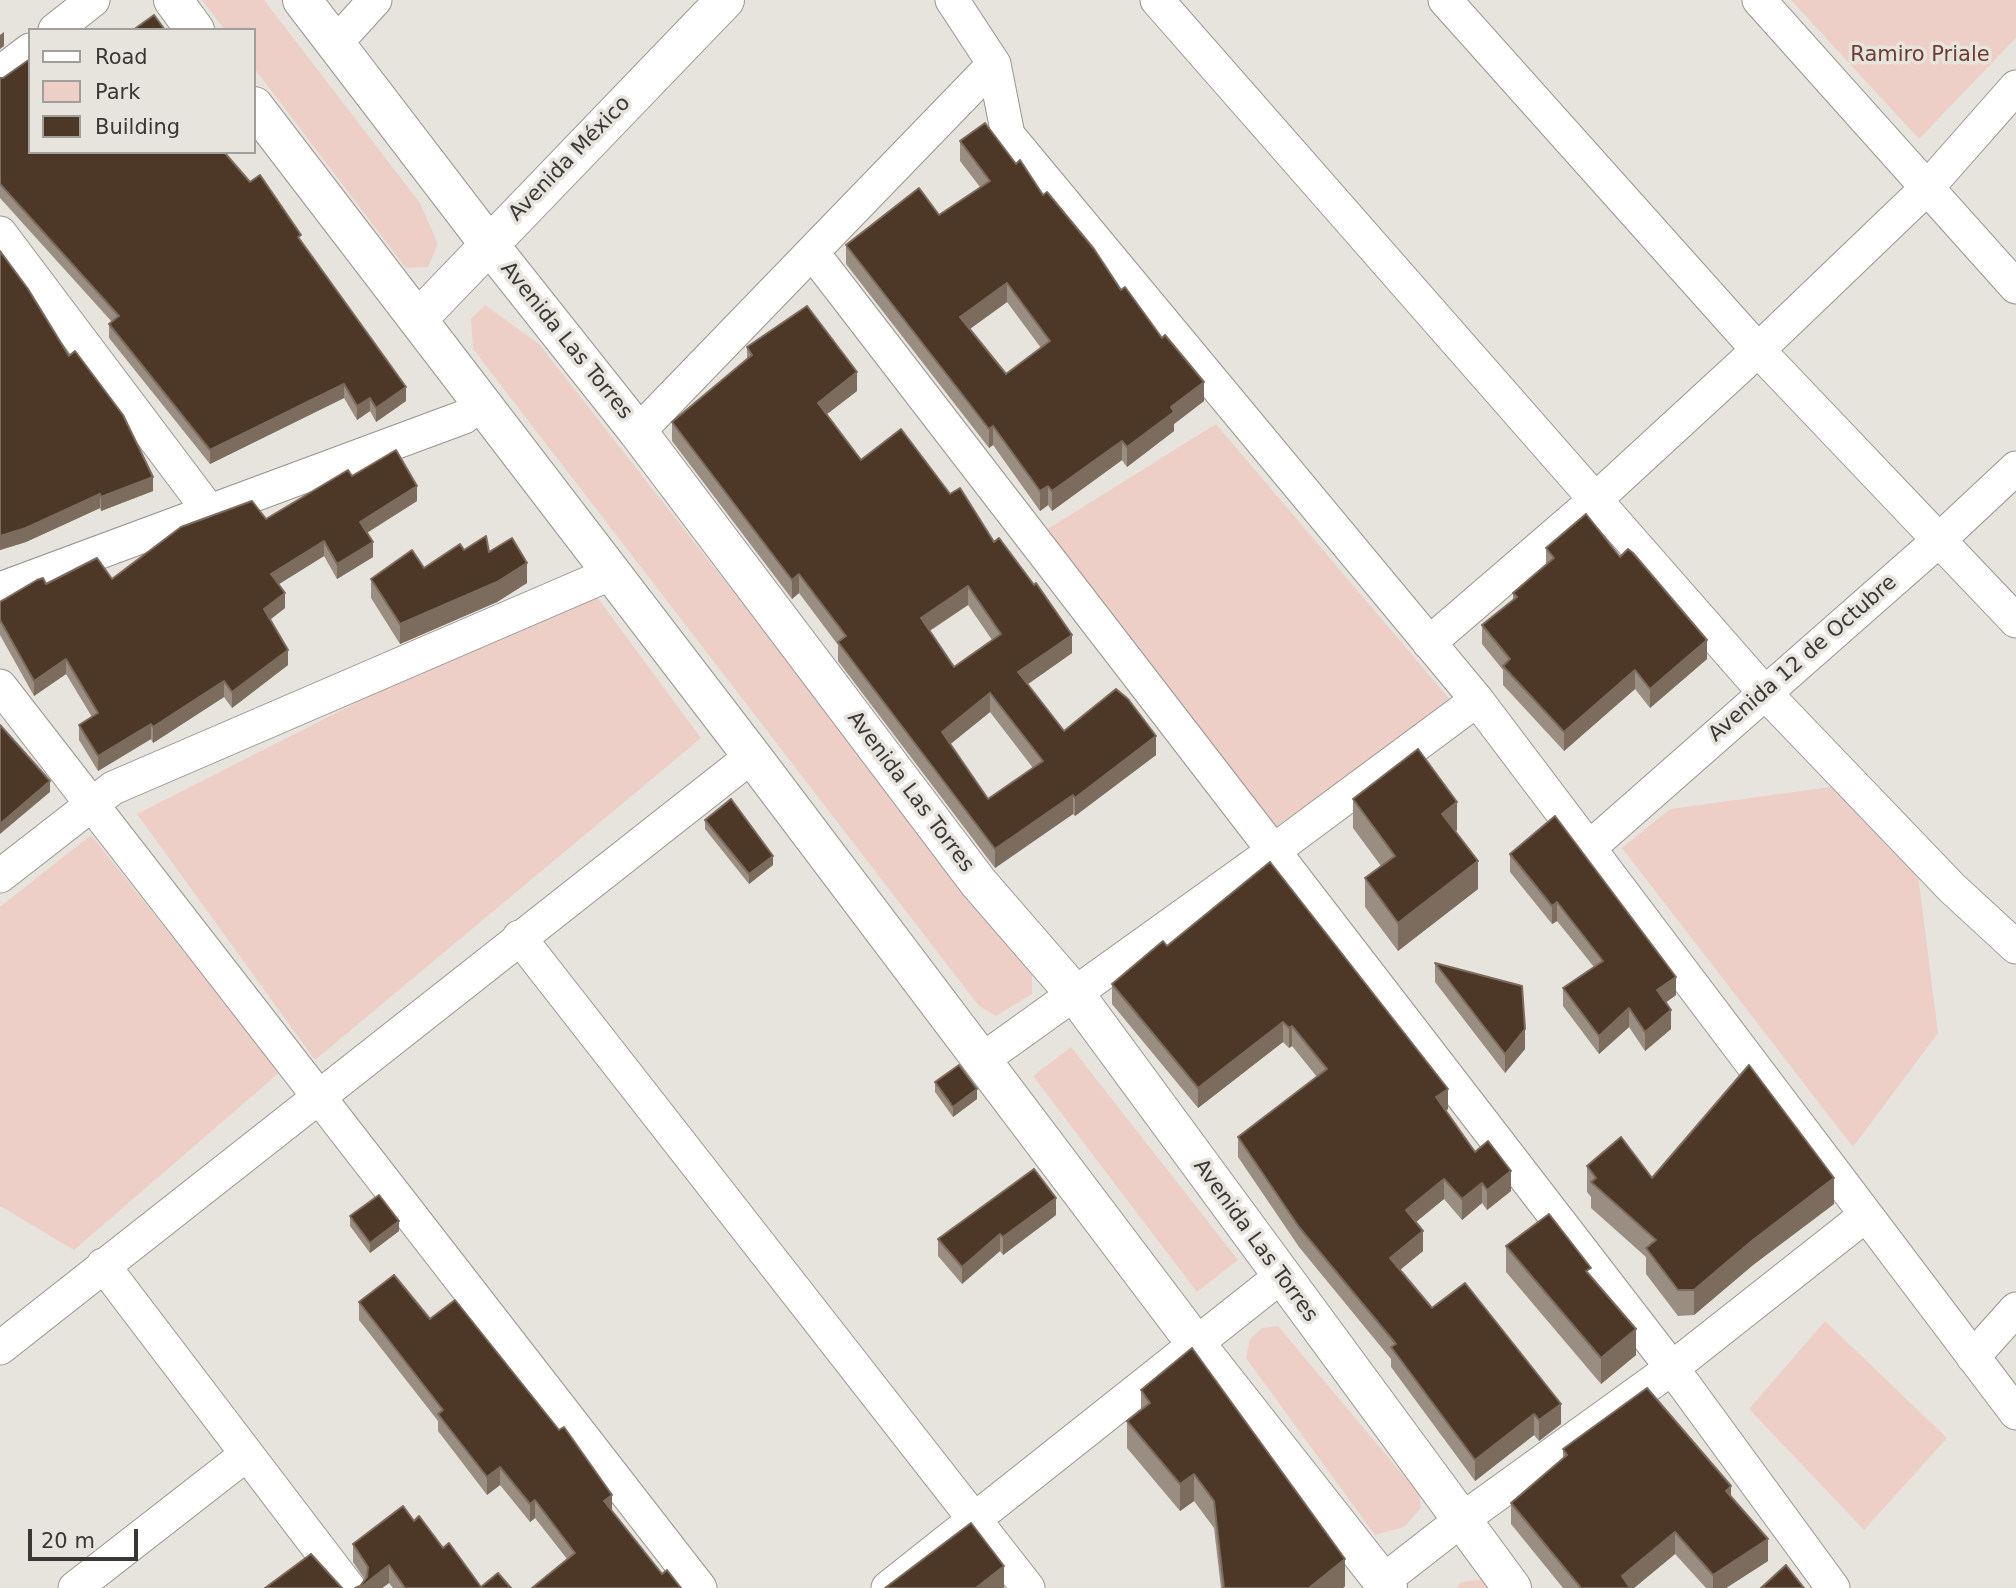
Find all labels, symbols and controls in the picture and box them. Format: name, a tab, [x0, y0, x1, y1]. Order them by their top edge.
legend	[28, 28, 256, 154]
park label: Ramiro Priale	[1850, 43, 1990, 69]
text: Road	[95, 45, 148, 69]
text: Park	[95, 80, 140, 104]
street label: Avenida México	[504, 91, 636, 227]
text: Building	[95, 115, 180, 139]
street label: Avenida Las Torres	[495, 257, 637, 425]
street label: Avenida 12 de Octubre	[1704, 570, 1902, 748]
street label: Avenida Las Torres	[841, 707, 979, 877]
street label: Avenida Las Torres	[1187, 1155, 1323, 1327]
scale bar	[32, 1514, 142, 1558]
text: 20 m	[41, 1529, 95, 1553]

